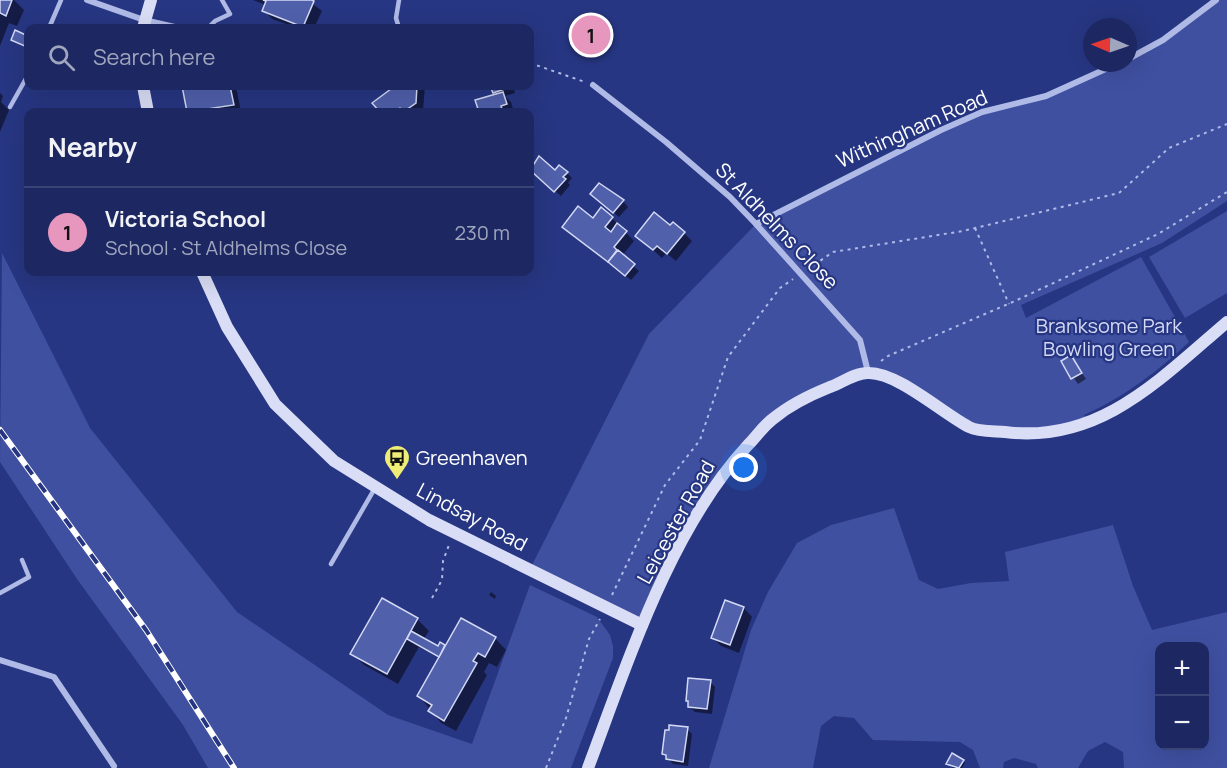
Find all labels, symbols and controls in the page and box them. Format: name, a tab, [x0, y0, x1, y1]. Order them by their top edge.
pin: 1	[572, 12, 610, 57]
north arrow	[1083, 18, 1137, 72]
search box	[24, 24, 534, 90]
icon: search	[45, 41, 78, 74]
text: Search here	[93, 42, 215, 72]
street label: Withingham Road	[832, 83, 992, 174]
text: Nearby	[48, 129, 137, 165]
street label: St Aldhelms Close	[710, 157, 845, 295]
text: Victoria School	[105, 204, 266, 234]
text: 1	[63, 219, 72, 246]
text: 230 m	[454, 219, 510, 246]
text: School · St Aldhelms Close	[105, 234, 347, 261]
park label: Branksome Park Bowling Green	[1036, 312, 1183, 362]
bus stop icon: Greenhaven	[382, 443, 412, 481]
place label: Greenhaven	[416, 444, 528, 471]
your location	[729, 453, 758, 482]
street label: Leicester Road	[630, 455, 721, 588]
street label: Lindsay Road	[412, 476, 532, 557]
map controls	[1155, 642, 1209, 750]
button: +	[1155, 642, 1209, 696]
button: −	[1155, 696, 1209, 750]

